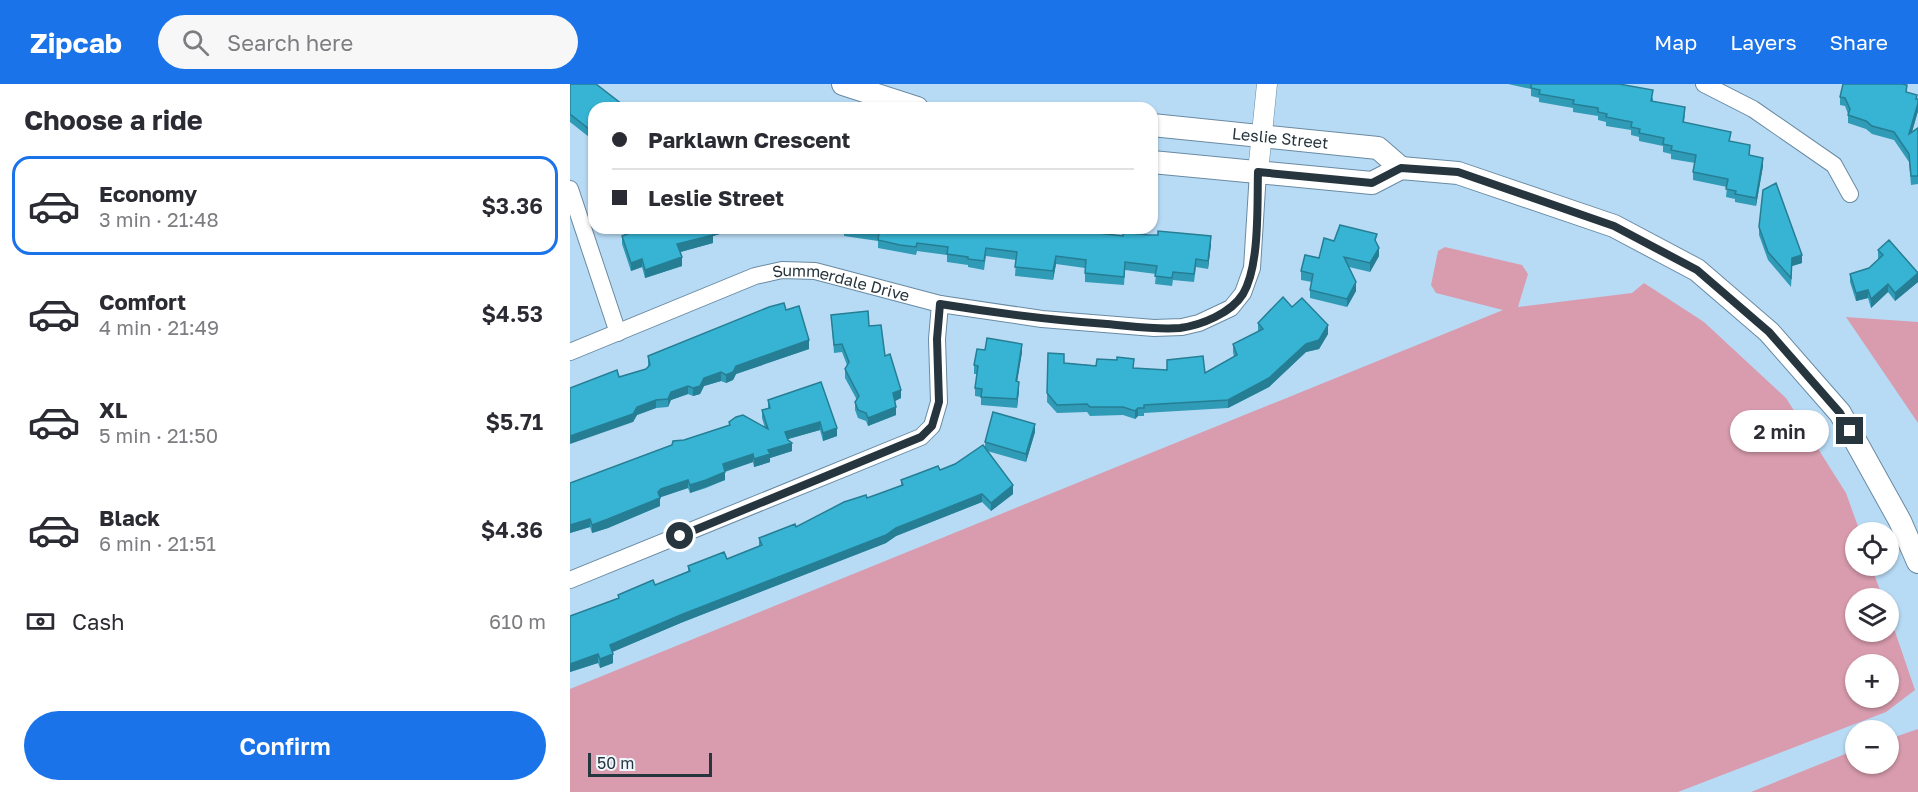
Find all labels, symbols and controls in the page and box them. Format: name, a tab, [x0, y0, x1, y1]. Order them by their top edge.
search box	[158, 15, 578, 69]
text: Zipcab	[30, 26, 122, 59]
icon: search	[179, 26, 212, 59]
text: Search here	[227, 29, 353, 56]
text: Map	[1654, 29, 1697, 55]
text: Layers	[1730, 29, 1797, 55]
text: Share	[1830, 29, 1888, 55]
text: Choose a ride	[24, 104, 203, 136]
street label: Leslie Street	[1231, 123, 1330, 153]
text: Parklawn Crescent	[648, 126, 850, 153]
icon: car	[27, 179, 81, 233]
text: Economy	[99, 180, 197, 207]
text: Leslie Street	[648, 184, 784, 211]
text: $3.36	[481, 192, 543, 219]
text: 3 min · 21:48	[99, 207, 219, 231]
street label: Summerdale Drive	[770, 260, 912, 306]
icon: car	[27, 287, 81, 341]
text: Comfort	[99, 288, 186, 315]
text: $4.53	[481, 300, 543, 327]
text: 4 min · 21:49	[99, 315, 219, 339]
icon: car	[27, 395, 81, 449]
text: XL	[99, 396, 127, 423]
text: $5.71	[486, 408, 543, 435]
callout: 2 min	[1730, 410, 1829, 452]
route end	[1836, 417, 1863, 444]
text: 2 min	[1754, 419, 1806, 443]
text: 5 min · 21:50	[99, 423, 218, 447]
icon: car	[27, 503, 81, 557]
text: Black	[99, 504, 160, 531]
text: $4.36	[481, 516, 543, 543]
route start	[666, 522, 693, 549]
map controls	[1845, 522, 1899, 774]
button: locate	[1845, 522, 1899, 576]
text: 6 min · 21:51	[99, 531, 216, 555]
button: layers	[1845, 588, 1899, 642]
icon: cash	[24, 605, 57, 638]
text: Cash	[72, 608, 125, 635]
text: 610 m	[489, 609, 546, 633]
button: +	[1845, 654, 1899, 708]
button: Confirm	[24, 711, 546, 780]
button: −	[1845, 720, 1899, 774]
scale bar	[588, 750, 712, 778]
text: 50 m	[597, 753, 634, 773]

